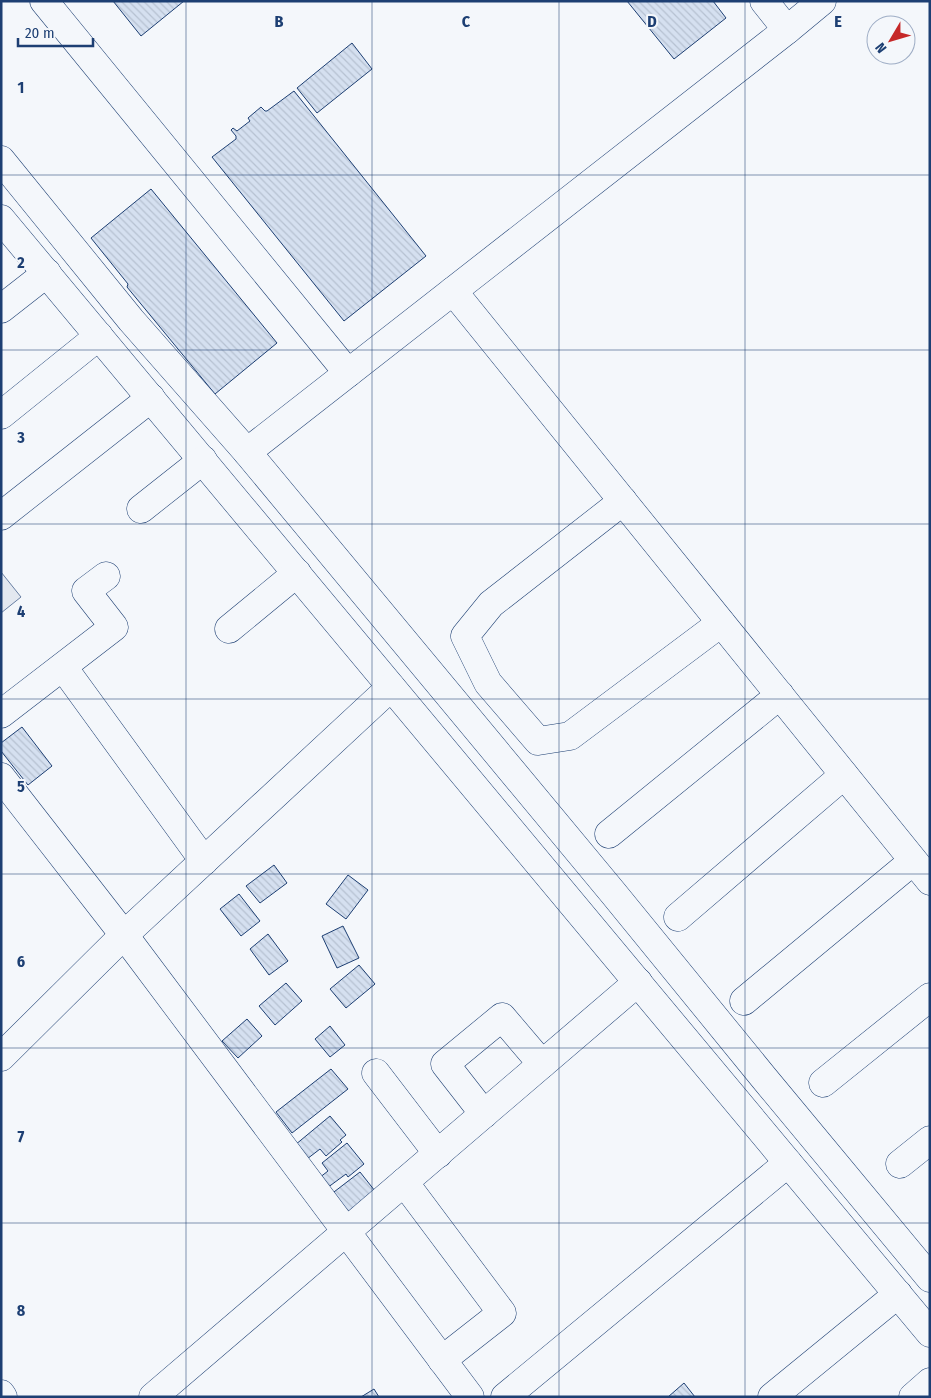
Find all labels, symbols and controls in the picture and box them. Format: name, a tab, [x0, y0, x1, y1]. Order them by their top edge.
text: B	[275, 12, 284, 31]
text: C	[462, 12, 471, 31]
text: D	[647, 12, 657, 31]
text: E	[834, 12, 842, 31]
scale bar	[18, 15, 92, 47]
north arrow	[866, 15, 916, 65]
text: 20 m	[25, 24, 55, 42]
text: N	[872, 39, 890, 56]
text: 1	[18, 78, 24, 97]
text: 2	[16, 253, 25, 272]
text: 3	[16, 428, 25, 447]
text: 4	[17, 602, 25, 621]
text: 5	[17, 777, 25, 796]
text: 6	[17, 952, 25, 971]
text: 7	[18, 1127, 25, 1146]
text: 8	[17, 1301, 26, 1320]

